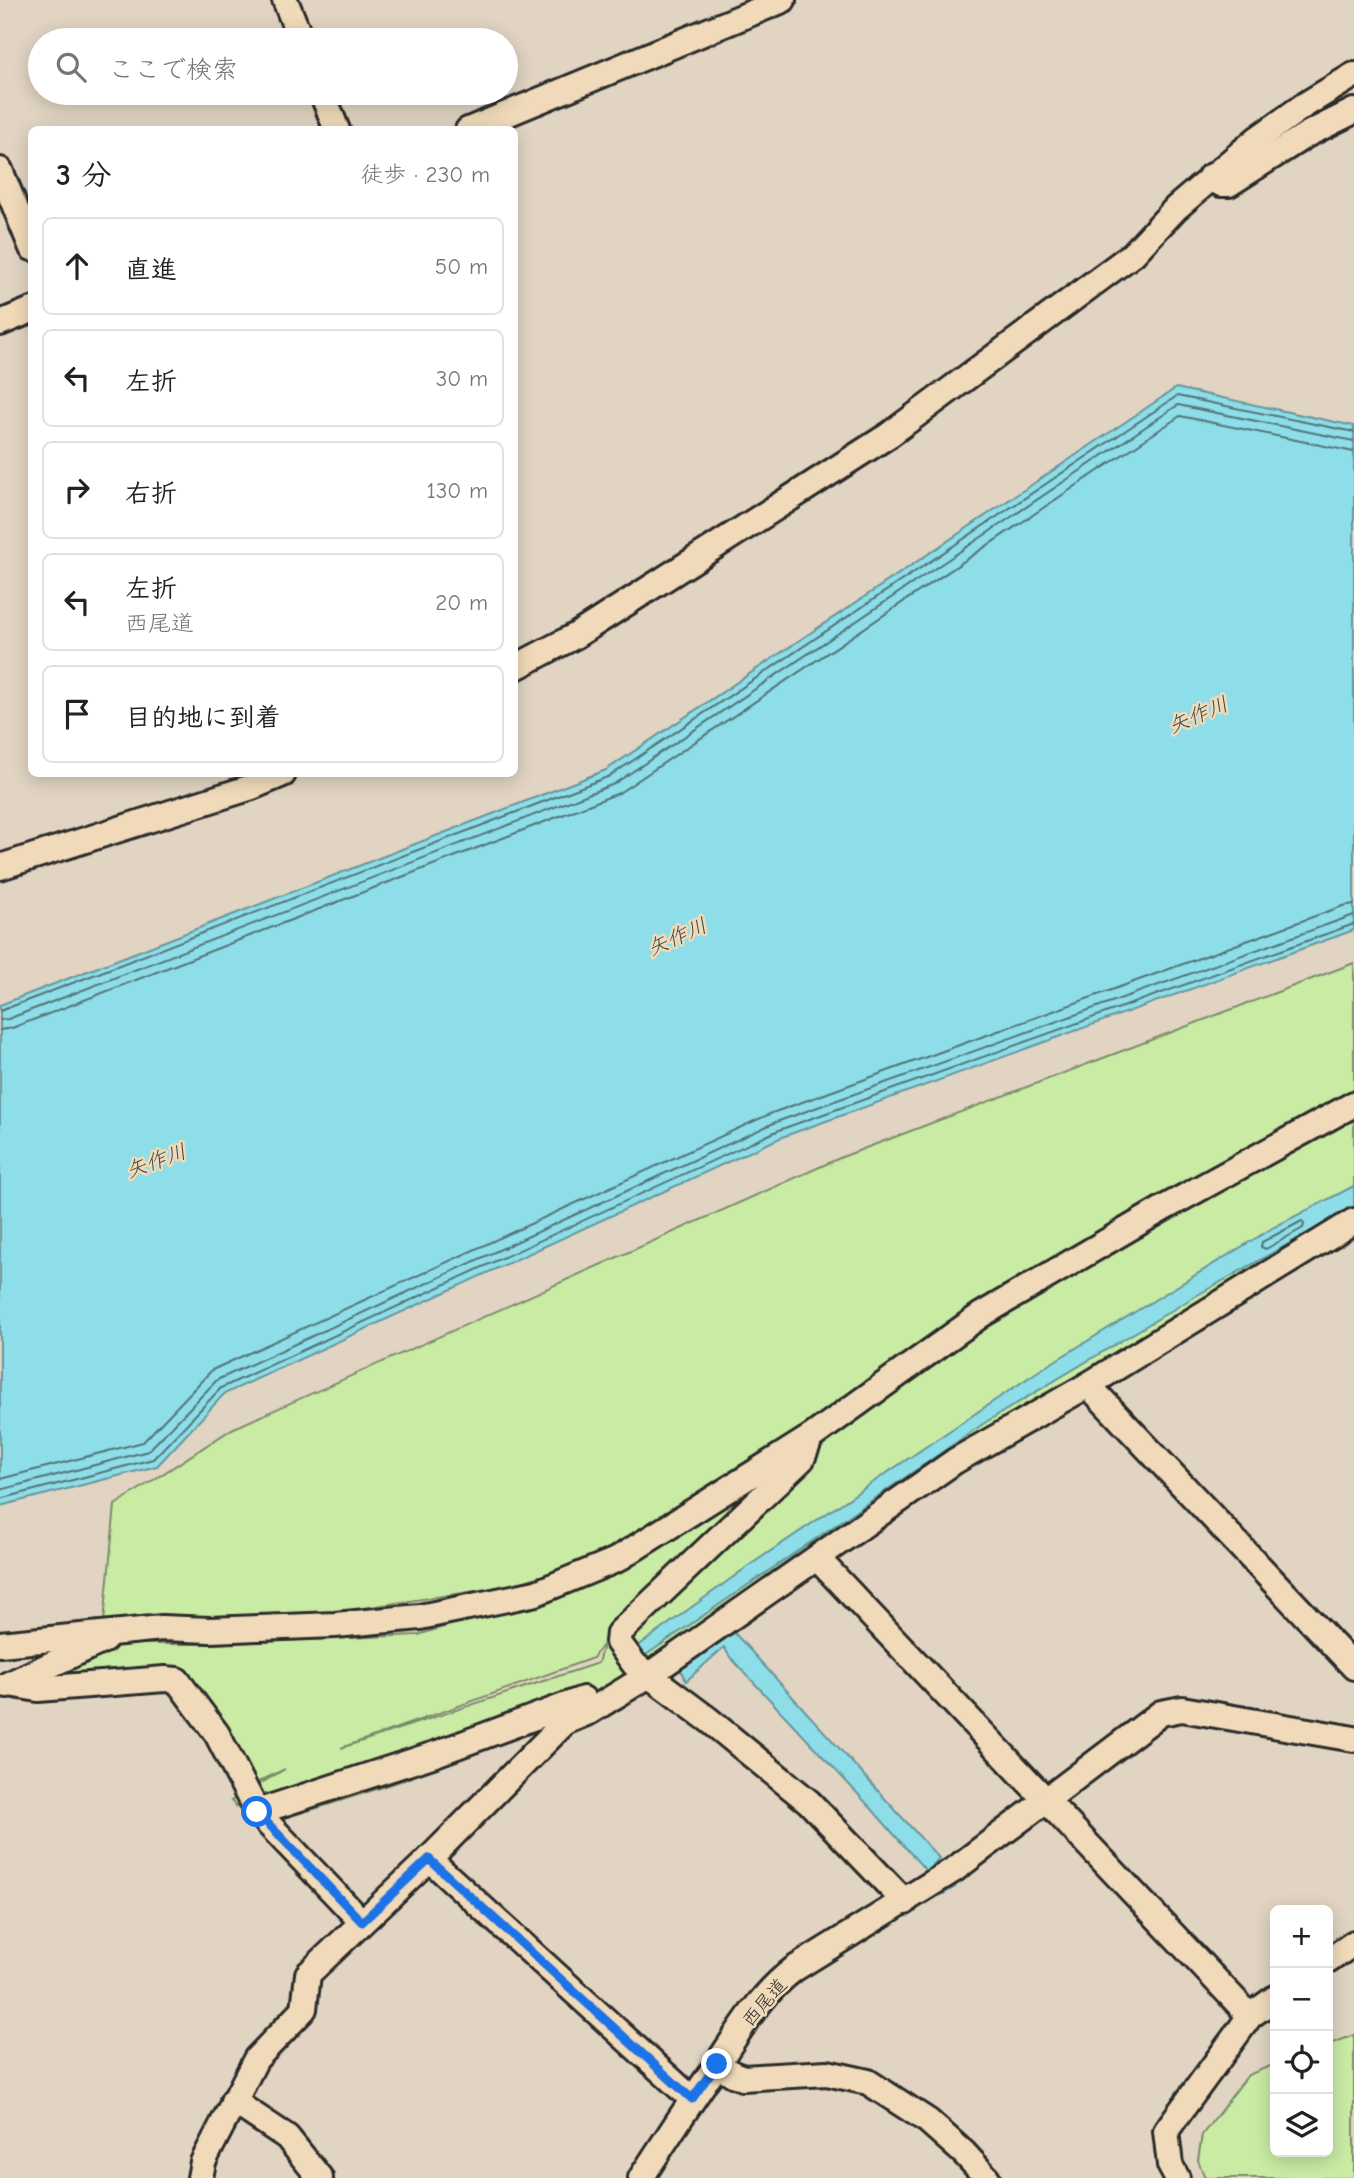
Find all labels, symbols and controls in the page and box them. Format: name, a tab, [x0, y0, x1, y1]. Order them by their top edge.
search box	[28, 28, 518, 105]
icon: search	[52, 48, 90, 86]
text: ここで検索	[108, 55, 238, 85]
text: 3 分	[56, 158, 111, 193]
text: 徒歩 · 230 m	[360, 161, 490, 188]
icon: ahead	[58, 247, 96, 285]
text: 50 m	[435, 253, 488, 280]
text: 直進	[125, 255, 177, 285]
icon: left	[58, 359, 96, 397]
text: 30 m	[436, 365, 488, 392]
text: 左折	[125, 367, 177, 397]
icon: right	[58, 471, 96, 509]
text: 130 m	[427, 477, 488, 504]
text: 右折	[125, 479, 177, 509]
text: 左折	[125, 574, 177, 604]
icon: left	[58, 583, 96, 621]
text: 20 m	[435, 589, 488, 616]
text: 西尾道	[125, 610, 194, 637]
water label: 矢作川	[1164, 692, 1232, 738]
icon: arrive	[58, 695, 96, 733]
text: 目的地に到着	[125, 703, 281, 733]
water label: 矢作川	[643, 913, 711, 961]
water label: 矢作川	[122, 1139, 190, 1183]
route start	[241, 1796, 272, 1827]
map controls	[1270, 1905, 1333, 2157]
button: +	[1270, 1905, 1333, 1968]
button: −	[1270, 1968, 1333, 2031]
street label: 西尾道	[738, 1974, 792, 2031]
button: locate	[1270, 2031, 1333, 2094]
route end	[701, 2048, 732, 2079]
button: layers	[1270, 2094, 1333, 2157]

